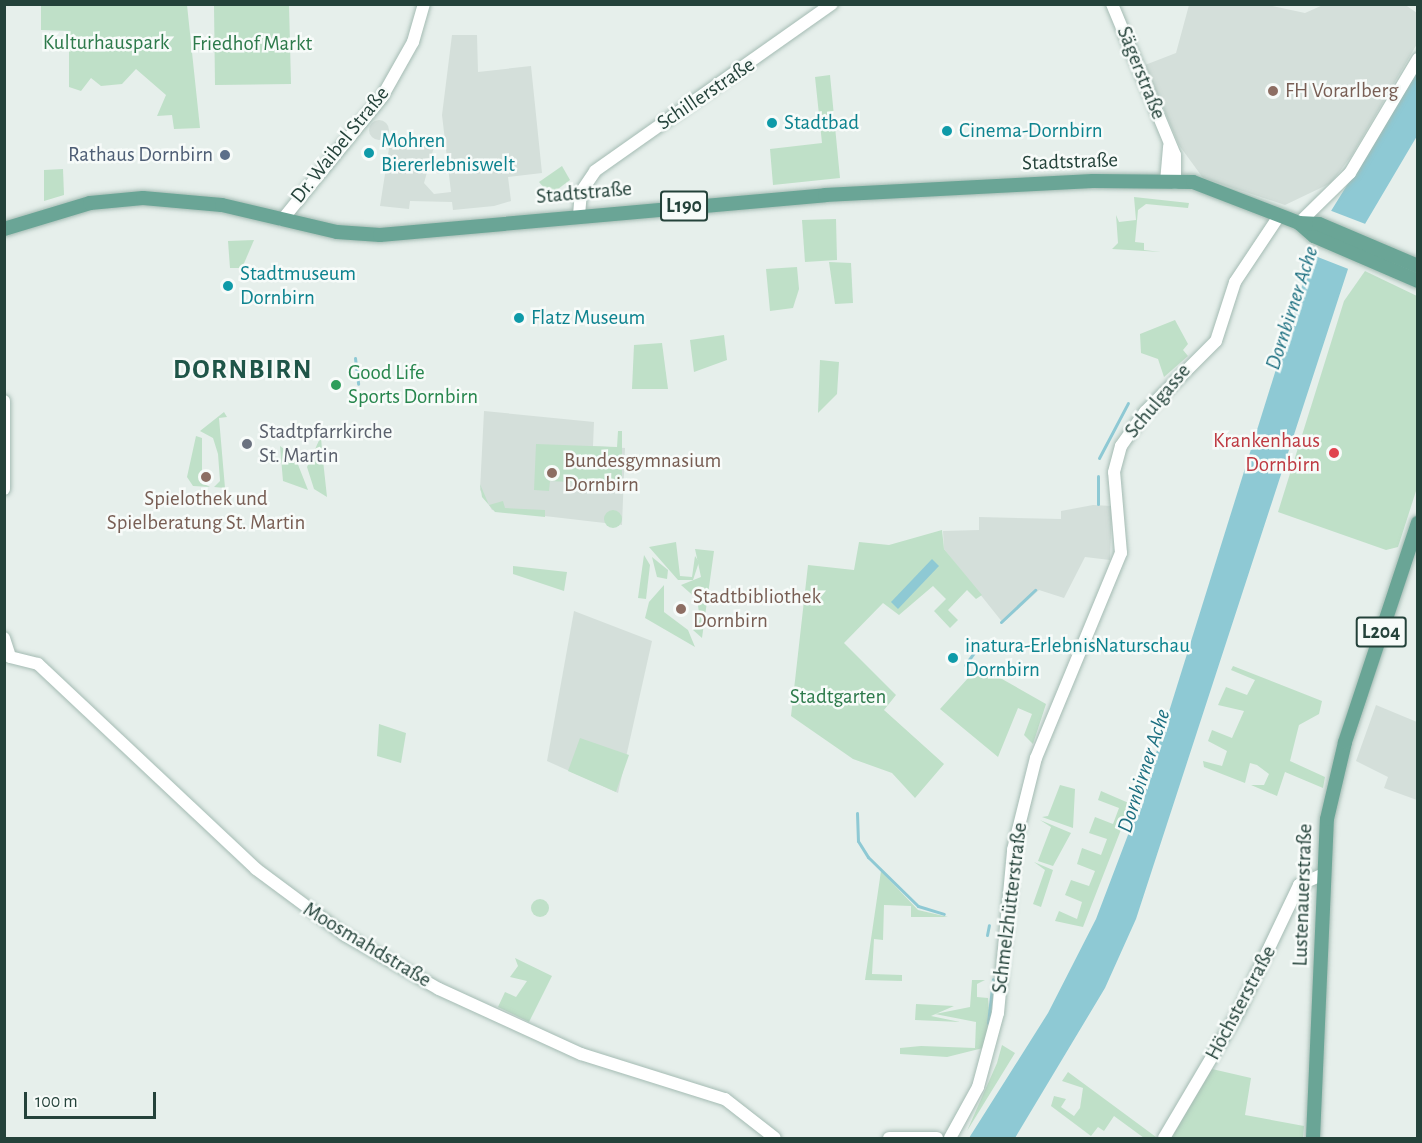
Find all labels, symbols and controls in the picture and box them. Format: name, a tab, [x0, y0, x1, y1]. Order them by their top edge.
street label: Sägerstraße	[1111, 23, 1171, 123]
park label: Kulturhauspark	[43, 30, 169, 56]
park label: Friedhof Markt	[192, 31, 312, 57]
street label: Schillerstraße	[652, 52, 760, 136]
place label: FH Vorarlberg	[1285, 78, 1399, 104]
street label: Dr. Waibel Straße	[285, 82, 395, 208]
marker: FH Vorarlberg	[1266, 84, 1280, 98]
place label: Stadtbad	[784, 110, 859, 136]
marker: Stadtbad	[765, 116, 779, 130]
place label: Cinema-Dornbirn	[959, 118, 1103, 144]
marker: Cinema-Dornbirn	[940, 124, 954, 138]
place label: Mohren Biererlebniswelt	[381, 128, 515, 178]
place label: Rathaus Dornbirn	[68, 142, 213, 168]
marker: Mohren Biererlebniswelt	[362, 146, 376, 160]
marker: Rathaus Dornbirn	[218, 148, 232, 162]
street label: Stadtstraße	[1022, 148, 1118, 176]
street label: Stadtstraße	[535, 176, 633, 210]
road number: L190	[660, 189, 708, 223]
water label: Dornbirner Ache	[1260, 243, 1324, 373]
place label: Stadtmuseum Dornbirn	[240, 261, 356, 311]
marker: Stadtmuseum Dornbirn	[221, 279, 235, 293]
place label: Flatz Museum	[531, 305, 645, 331]
marker: Flatz Museum	[512, 311, 526, 325]
district label: DORNBIRN	[173, 354, 313, 386]
street label: Schulgasse	[1120, 359, 1196, 443]
place label: Good Life Sports Dornbirn	[348, 360, 478, 410]
marker: Good Life Sports Dornbirn	[329, 378, 343, 392]
place label: Stadtpfarrkirche St. Martin	[259, 419, 392, 469]
place label: Krankenhaus Dornbirn	[1213, 428, 1320, 478]
marker: Stadtpfarrkirche St. Martin	[240, 437, 254, 451]
marker: Krankenhaus Dornbirn	[1325, 444, 1343, 462]
place label: Bundesgymnasium Dornbirn	[564, 448, 721, 498]
marker: Bundesgymnasium Dornbirn	[545, 466, 559, 480]
marker: Spielothek und Spielberatung St. Martin	[199, 470, 213, 484]
place label: Spielothek und Spielberatung St. Martin	[107, 486, 305, 536]
place label: Stadtbibliothek Dornbirn	[693, 584, 821, 634]
marker: Stadtbibliothek Dornbirn	[674, 602, 688, 616]
road number: L204	[1356, 615, 1406, 649]
place label: inatura-ErlebnisNaturschau Dornbirn	[965, 633, 1190, 683]
marker: inatura-ErlebnisNaturschau Dornbirn	[946, 651, 960, 665]
park label: Stadtgarten	[790, 684, 886, 710]
water label: Dornbirner Ache	[1112, 706, 1176, 836]
street label: Schmelzhütterstraße	[987, 821, 1033, 995]
street label: Lustenauerstraße	[1288, 823, 1318, 967]
street label: Moosmahdstraße	[298, 897, 436, 993]
street label: Höchsterstraße	[1200, 941, 1282, 1065]
scale bar	[27, 1080, 159, 1118]
text: 100 m	[35, 1093, 78, 1111]

